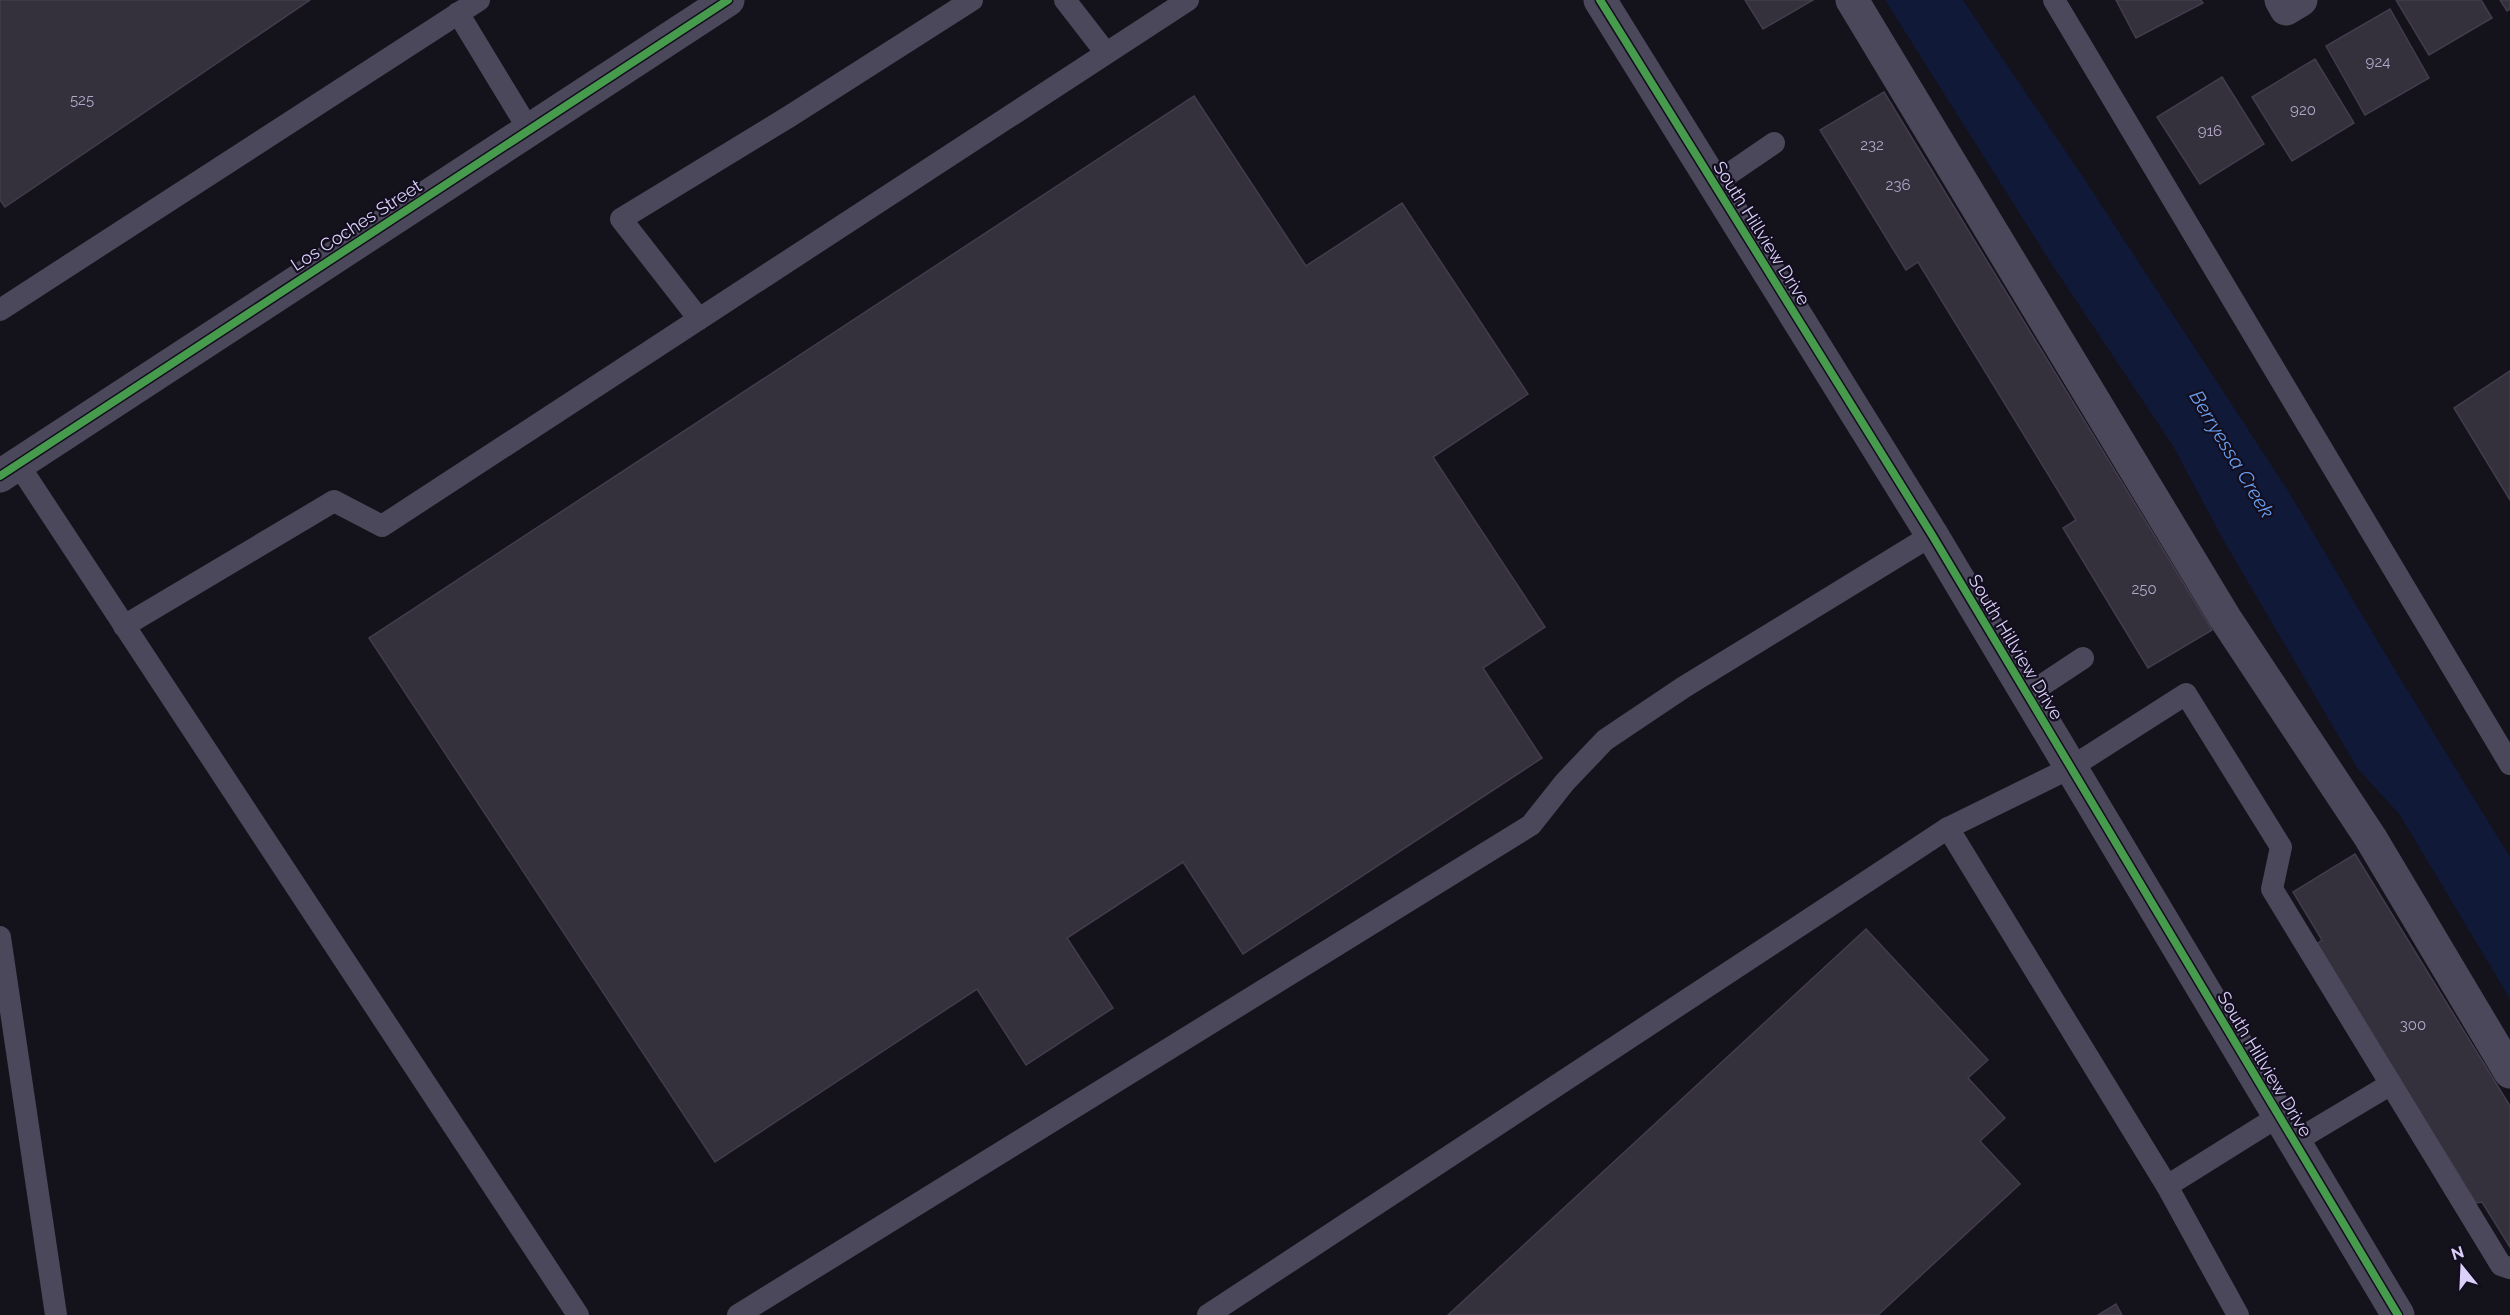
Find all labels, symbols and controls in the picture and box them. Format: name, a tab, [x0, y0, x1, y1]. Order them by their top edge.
house number: 924	[2366, 53, 2390, 71]
house number: 525	[70, 91, 94, 109]
house number: 920	[2290, 101, 2316, 119]
house number: 916	[2198, 122, 2222, 140]
house number: 232	[1860, 136, 1884, 154]
street label: South Hillview Drive	[1709, 157, 1815, 309]
street label: Los Coches Street	[287, 175, 425, 275]
house number: 236	[1886, 176, 1910, 194]
water label: Berryessa Creek	[2184, 386, 2280, 523]
street label: South Hillview Drive	[1964, 571, 2068, 724]
house number: 250	[2131, 580, 2157, 598]
street label: South Hillview Drive	[2213, 988, 2317, 1141]
house number: 300	[2400, 1016, 2426, 1034]
north arrow	[2432, 1237, 2492, 1297]
text: N	[2449, 1242, 2466, 1264]

